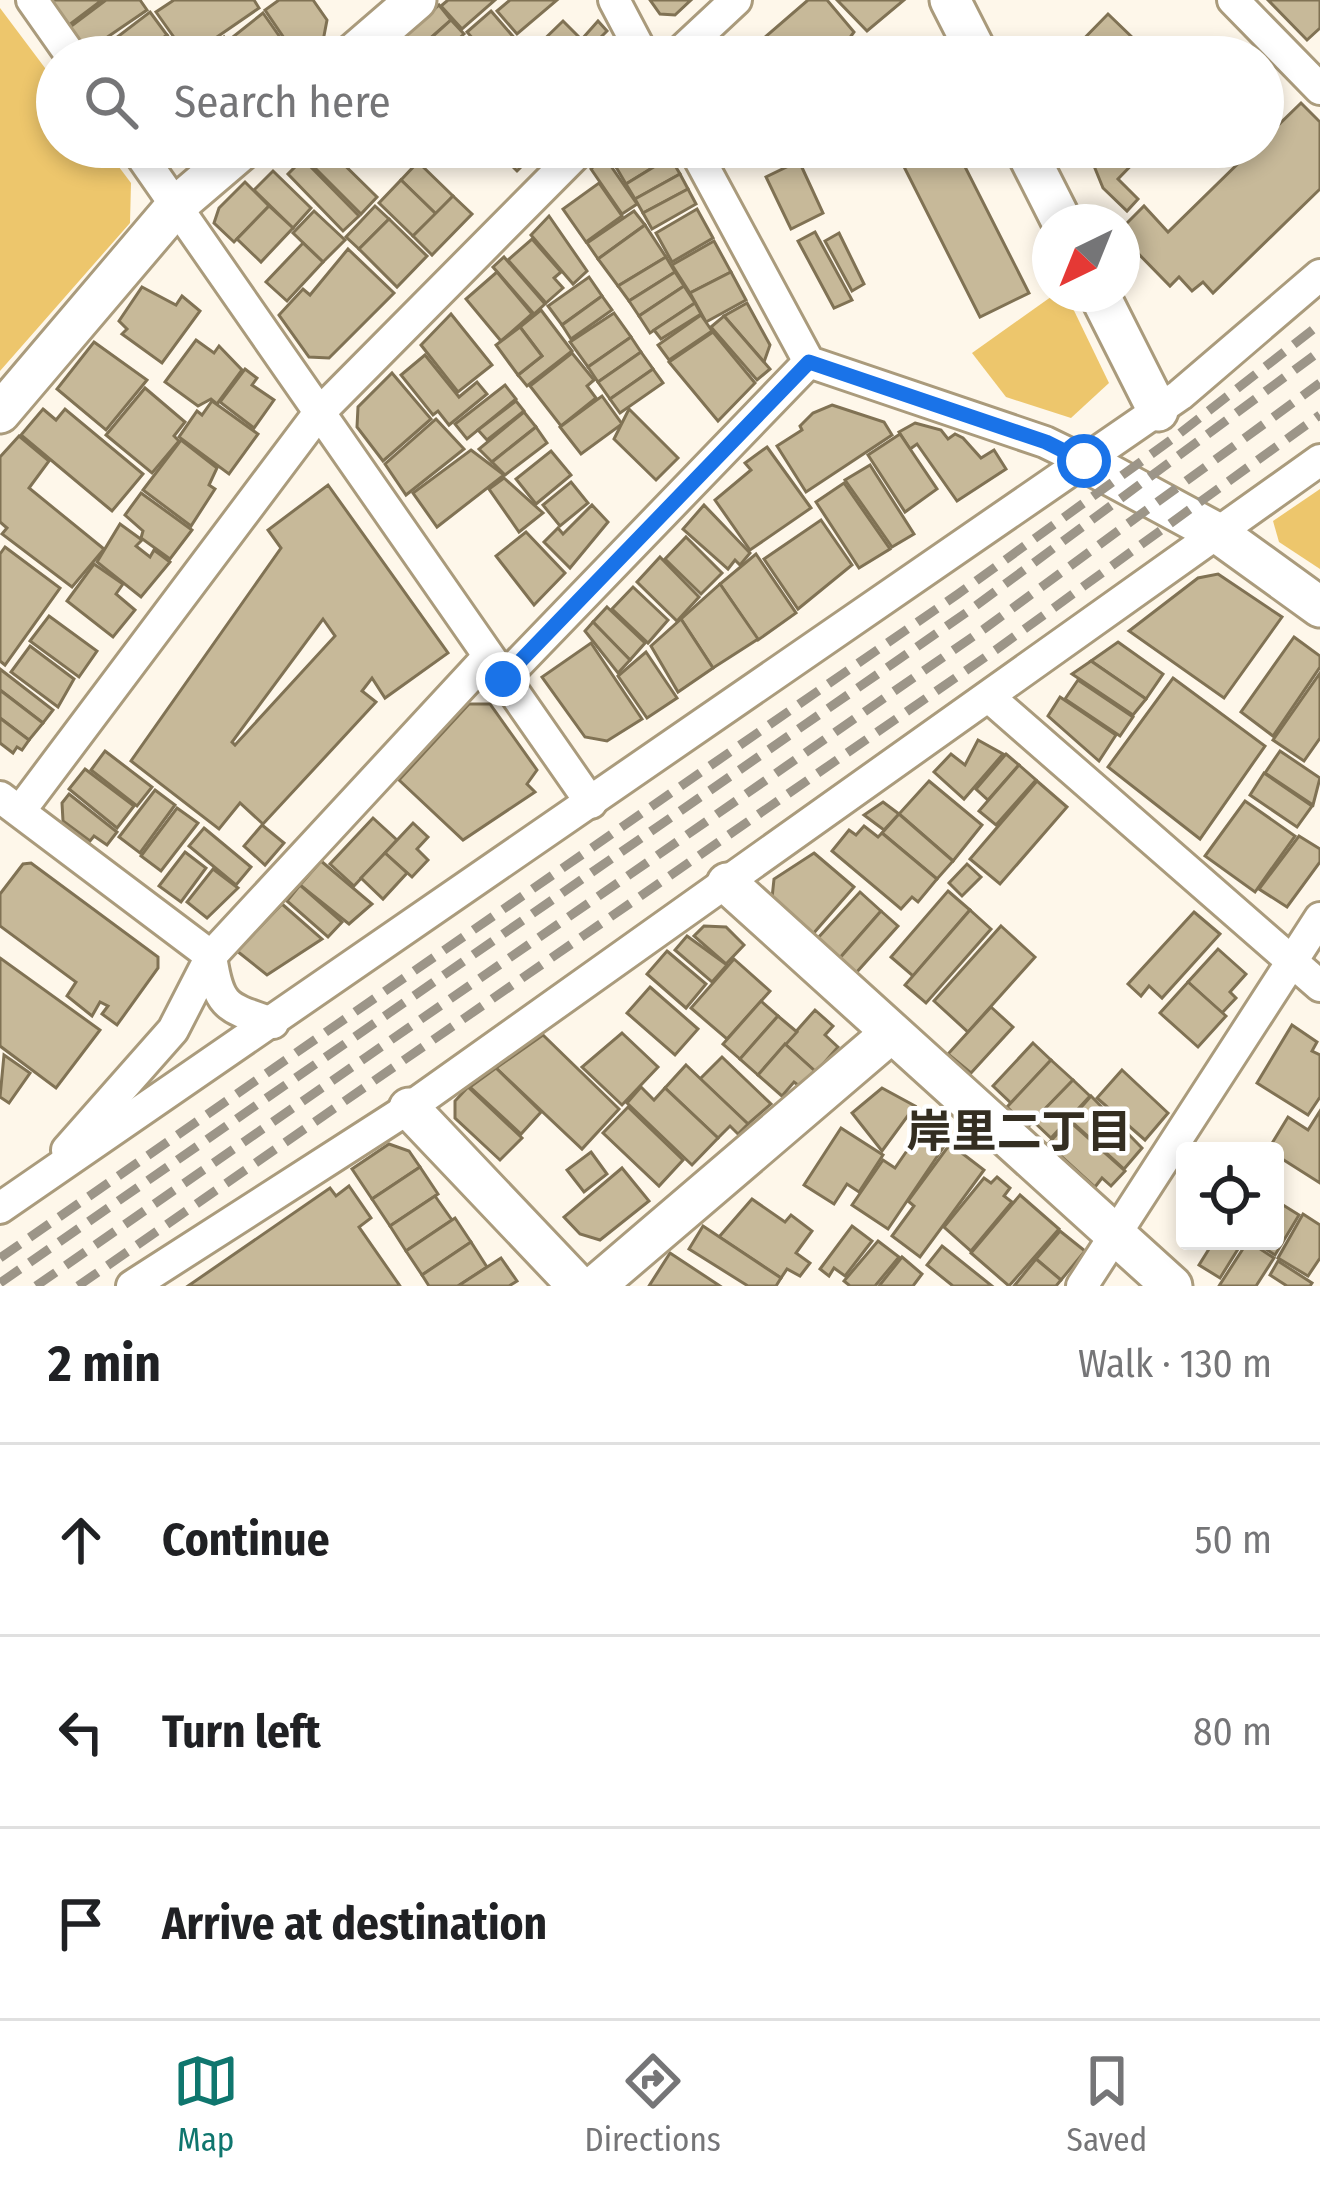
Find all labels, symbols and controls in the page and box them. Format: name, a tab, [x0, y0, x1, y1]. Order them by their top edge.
search box	[36, 36, 1284, 168]
icon: search	[78, 69, 144, 135]
text: Search here	[174, 75, 391, 129]
north arrow	[1032, 204, 1140, 312]
route start	[1057, 434, 1111, 488]
route end	[476, 652, 530, 706]
district label: 岸里二丁目	[906, 1105, 1132, 1159]
map controls	[1176, 1142, 1284, 1250]
button: locate	[1176, 1142, 1284, 1250]
text: 2 min	[48, 1333, 161, 1395]
text: Walk · 130 m	[1078, 1341, 1272, 1387]
icon: ahead	[48, 1507, 114, 1573]
text: Continue	[162, 1513, 330, 1567]
text: 50 m	[1195, 1517, 1272, 1563]
icon: left	[48, 1699, 114, 1765]
text: Turn left	[162, 1705, 321, 1759]
text: 80 m	[1193, 1709, 1272, 1755]
icon: arrive	[48, 1891, 114, 1957]
text: Arrive at destination	[162, 1897, 547, 1951]
tab: Map	[173, 2048, 239, 2160]
tab: Directions	[584, 2048, 721, 2160]
tab: Saved	[1067, 2048, 1147, 2160]

